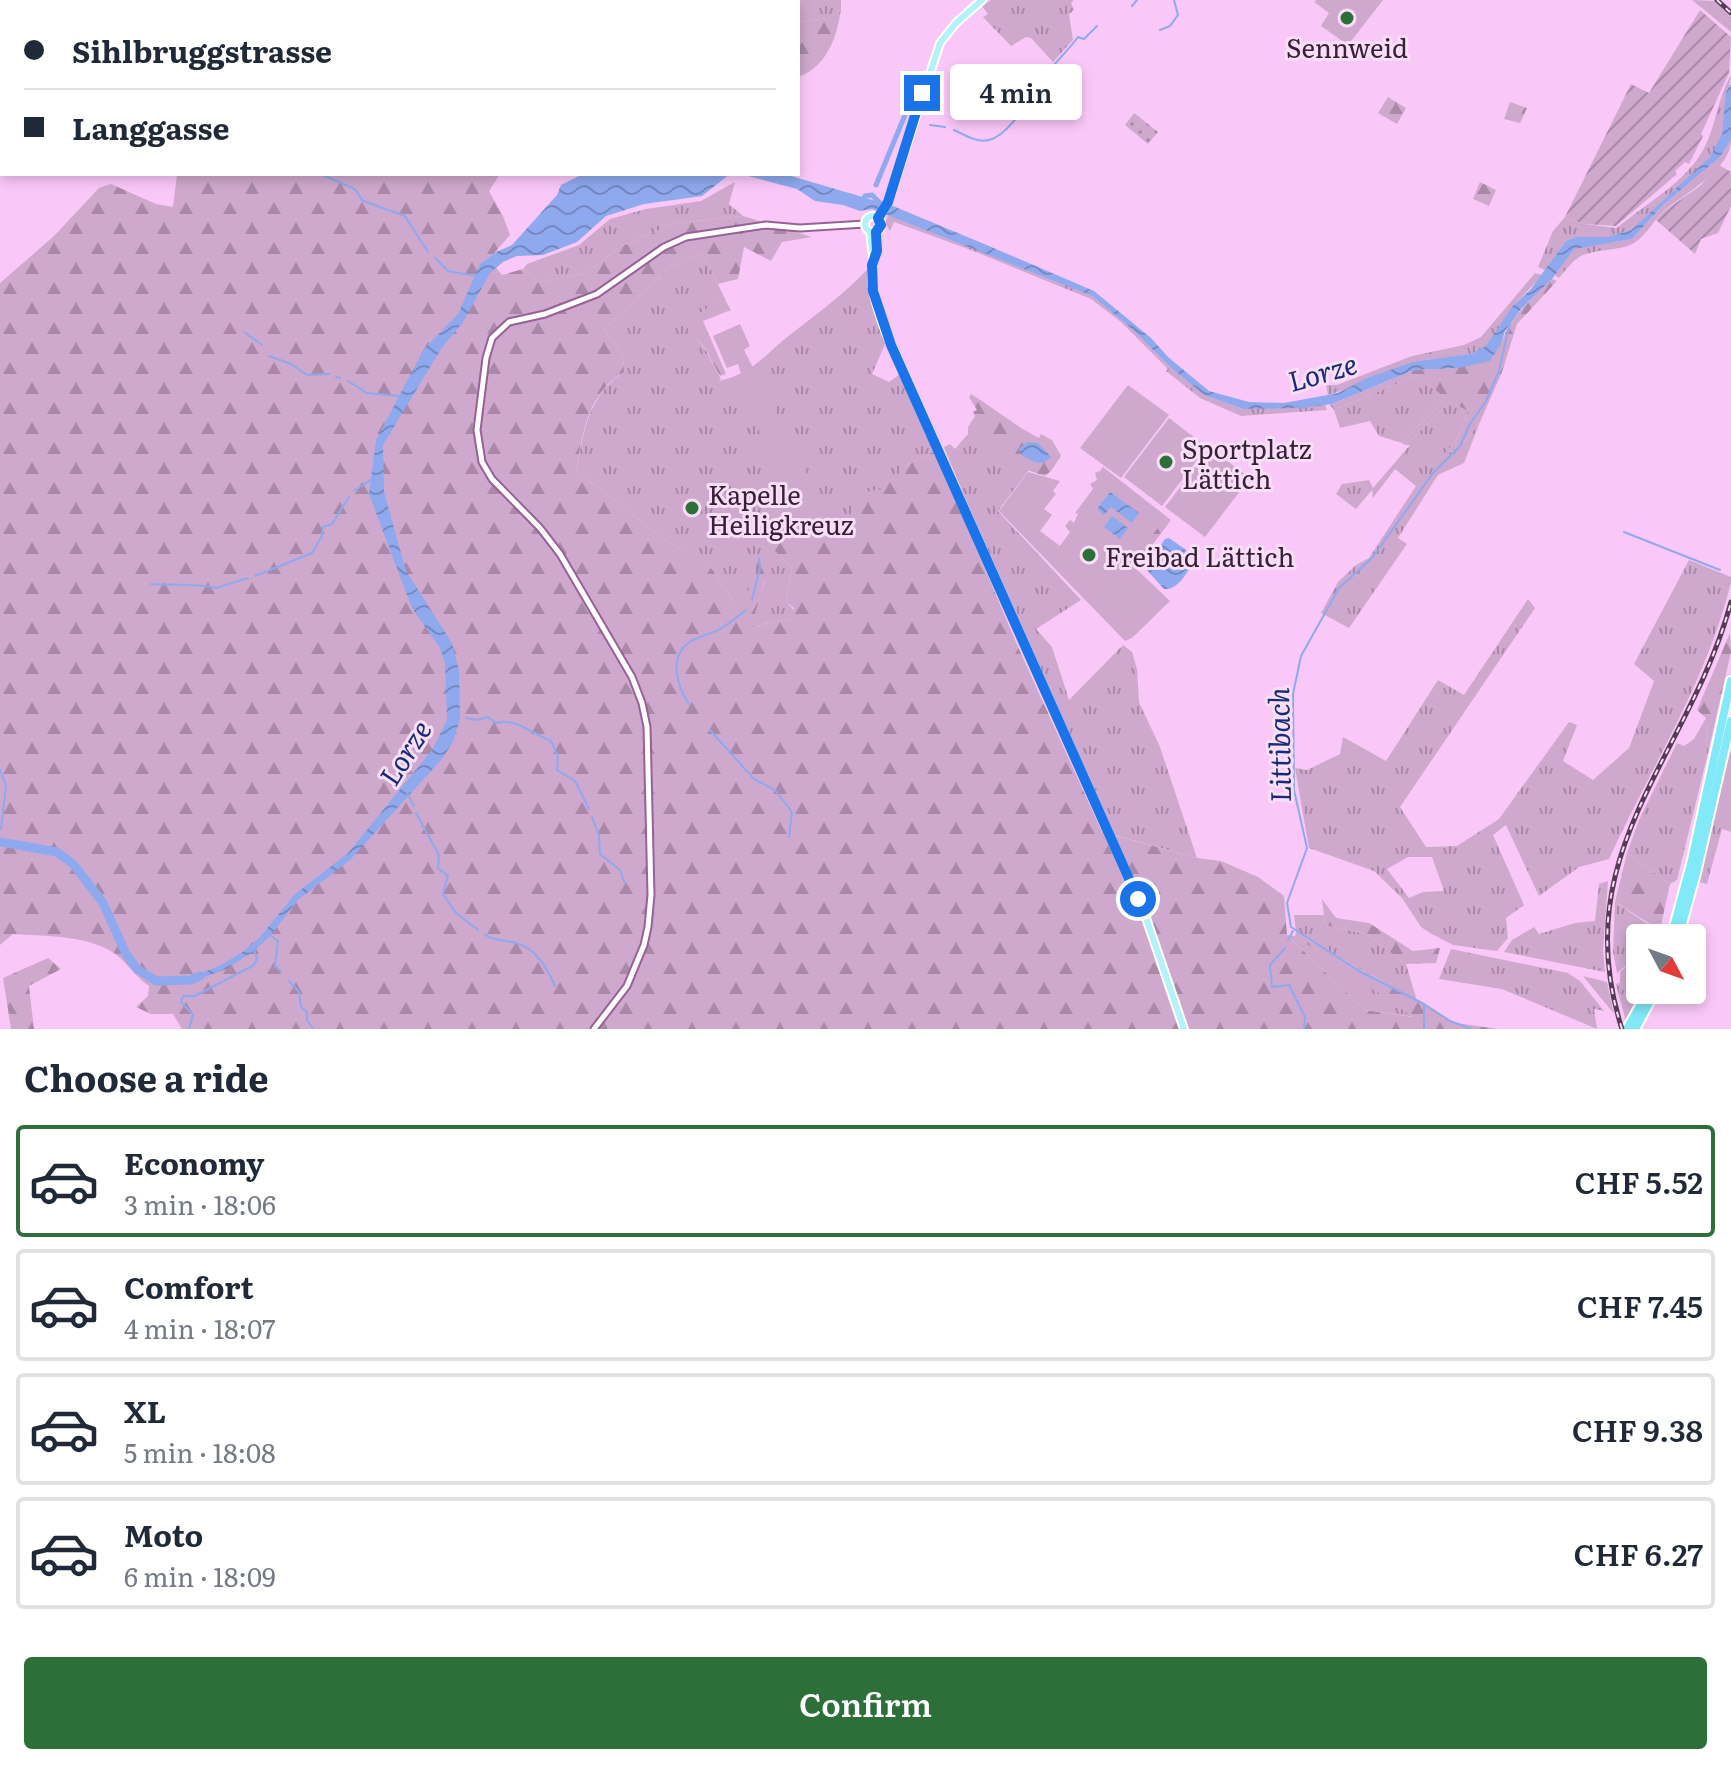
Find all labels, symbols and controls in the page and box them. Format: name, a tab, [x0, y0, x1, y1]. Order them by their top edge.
marker: Sennweid	[1338, 9, 1356, 27]
place label: Sennweid	[1286, 27, 1408, 66]
text: Sihlbruggstrasse	[72, 28, 332, 72]
callout: 4 min	[950, 65, 1082, 121]
text: 4 min	[980, 72, 1052, 111]
route end	[904, 75, 940, 111]
text: Langgasse	[72, 105, 230, 149]
water label: Lorze	[1283, 341, 1361, 401]
place label: Sportplatz Lättich	[1182, 428, 1312, 497]
marker: Sportplatz Lättich	[1157, 453, 1175, 471]
place label: Kapelle Heiligkreuz	[708, 474, 854, 543]
marker: Kapelle Heiligkreuz	[683, 499, 701, 517]
place label: Freibad Lättich	[1105, 536, 1294, 575]
marker: Freibad Lättich	[1080, 546, 1098, 564]
water label: Littibach	[1256, 687, 1300, 803]
water label: Lorze	[368, 711, 440, 793]
route start	[1120, 881, 1156, 917]
north arrow	[1626, 924, 1706, 1004]
map controls	[1626, 924, 1706, 1004]
text: Choose a ride	[24, 1050, 269, 1103]
text: Economy	[124, 1140, 264, 1184]
icon: car	[28, 1145, 100, 1217]
text: CHF 5.52	[1575, 1159, 1703, 1203]
text: 3 min · 18:06	[124, 1184, 276, 1223]
text: Comfort	[124, 1264, 254, 1308]
icon: car	[28, 1269, 100, 1341]
text: CHF 7.45	[1577, 1283, 1703, 1327]
text: 4 min · 18:07	[124, 1308, 275, 1347]
text: XL	[124, 1388, 166, 1432]
icon: car	[28, 1393, 100, 1465]
text: CHF 9.38	[1572, 1407, 1703, 1451]
text: 5 min · 18:08	[124, 1432, 275, 1471]
text: Moto	[124, 1512, 203, 1556]
icon: car	[28, 1517, 100, 1589]
text: CHF 6.27	[1574, 1531, 1703, 1575]
text: 6 min · 18:09	[124, 1556, 276, 1595]
button: Confirm	[24, 1657, 1707, 1749]

